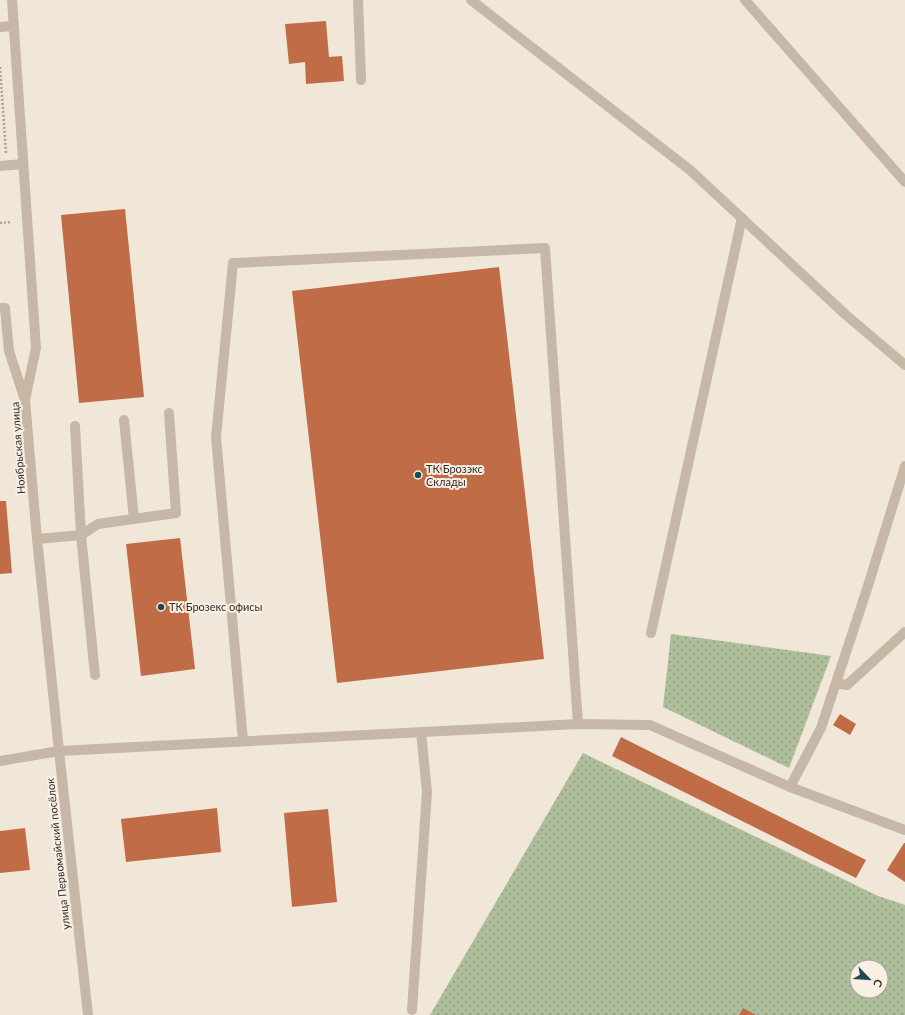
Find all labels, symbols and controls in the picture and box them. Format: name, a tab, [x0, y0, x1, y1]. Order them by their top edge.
street label: Ноябрьская улица	[8, 401, 27, 495]
place label: ТК Брозэкс Склады	[426, 462, 483, 488]
marker: ТК Брозэкс Склады	[413, 470, 423, 480]
place label: ТК Брозекс офисы	[169, 600, 263, 613]
marker: ТК Брозекс офисы	[156, 602, 166, 612]
street label: улица Первомайский посёлок	[43, 777, 72, 930]
north arrow	[849, 959, 889, 999]
text: С	[871, 977, 886, 990]

